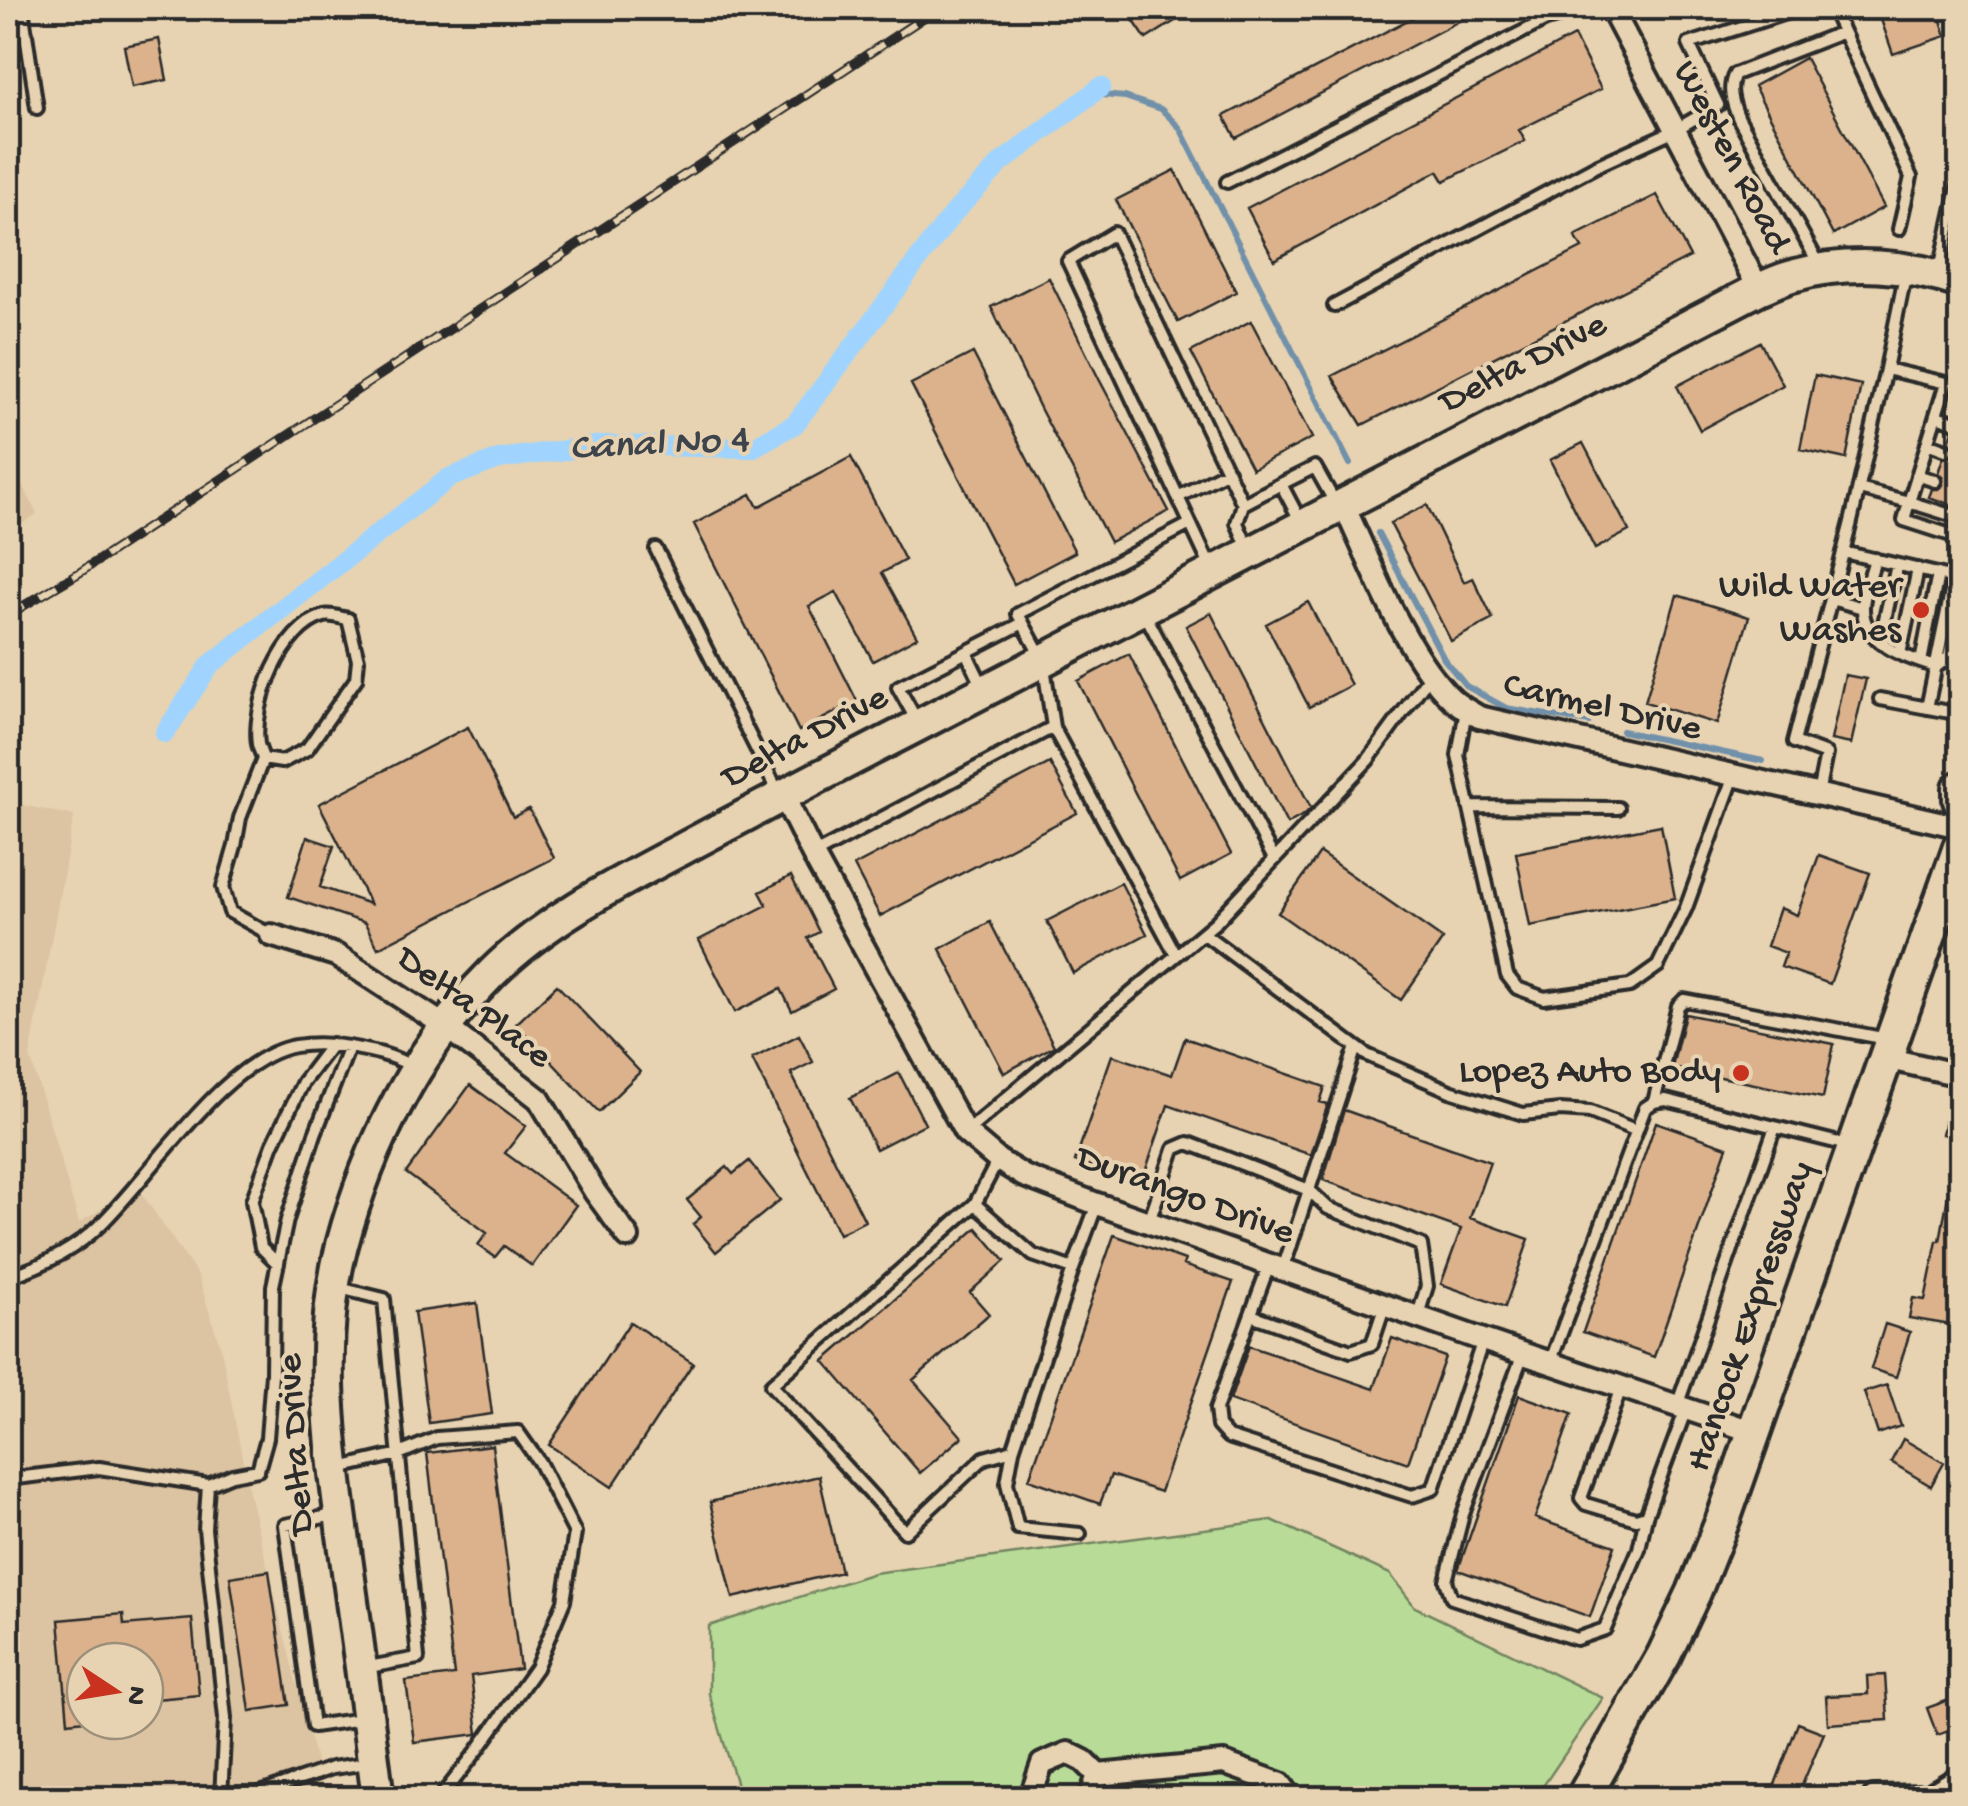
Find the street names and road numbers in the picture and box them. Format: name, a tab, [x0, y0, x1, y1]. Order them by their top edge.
street label: Westen Road	[1661, 54, 1800, 264]
street label: Delta Drive	[1431, 304, 1615, 427]
street label: Carmel Drive	[1499, 665, 1706, 753]
street label: Delta Drive	[713, 677, 897, 802]
street label: Delta Place	[384, 936, 560, 1080]
street label: Durango Drive	[1067, 1136, 1300, 1257]
street label: Hancock Expressway	[1678, 1156, 1826, 1478]
street label: Delta Drive	[270, 1352, 326, 1539]

